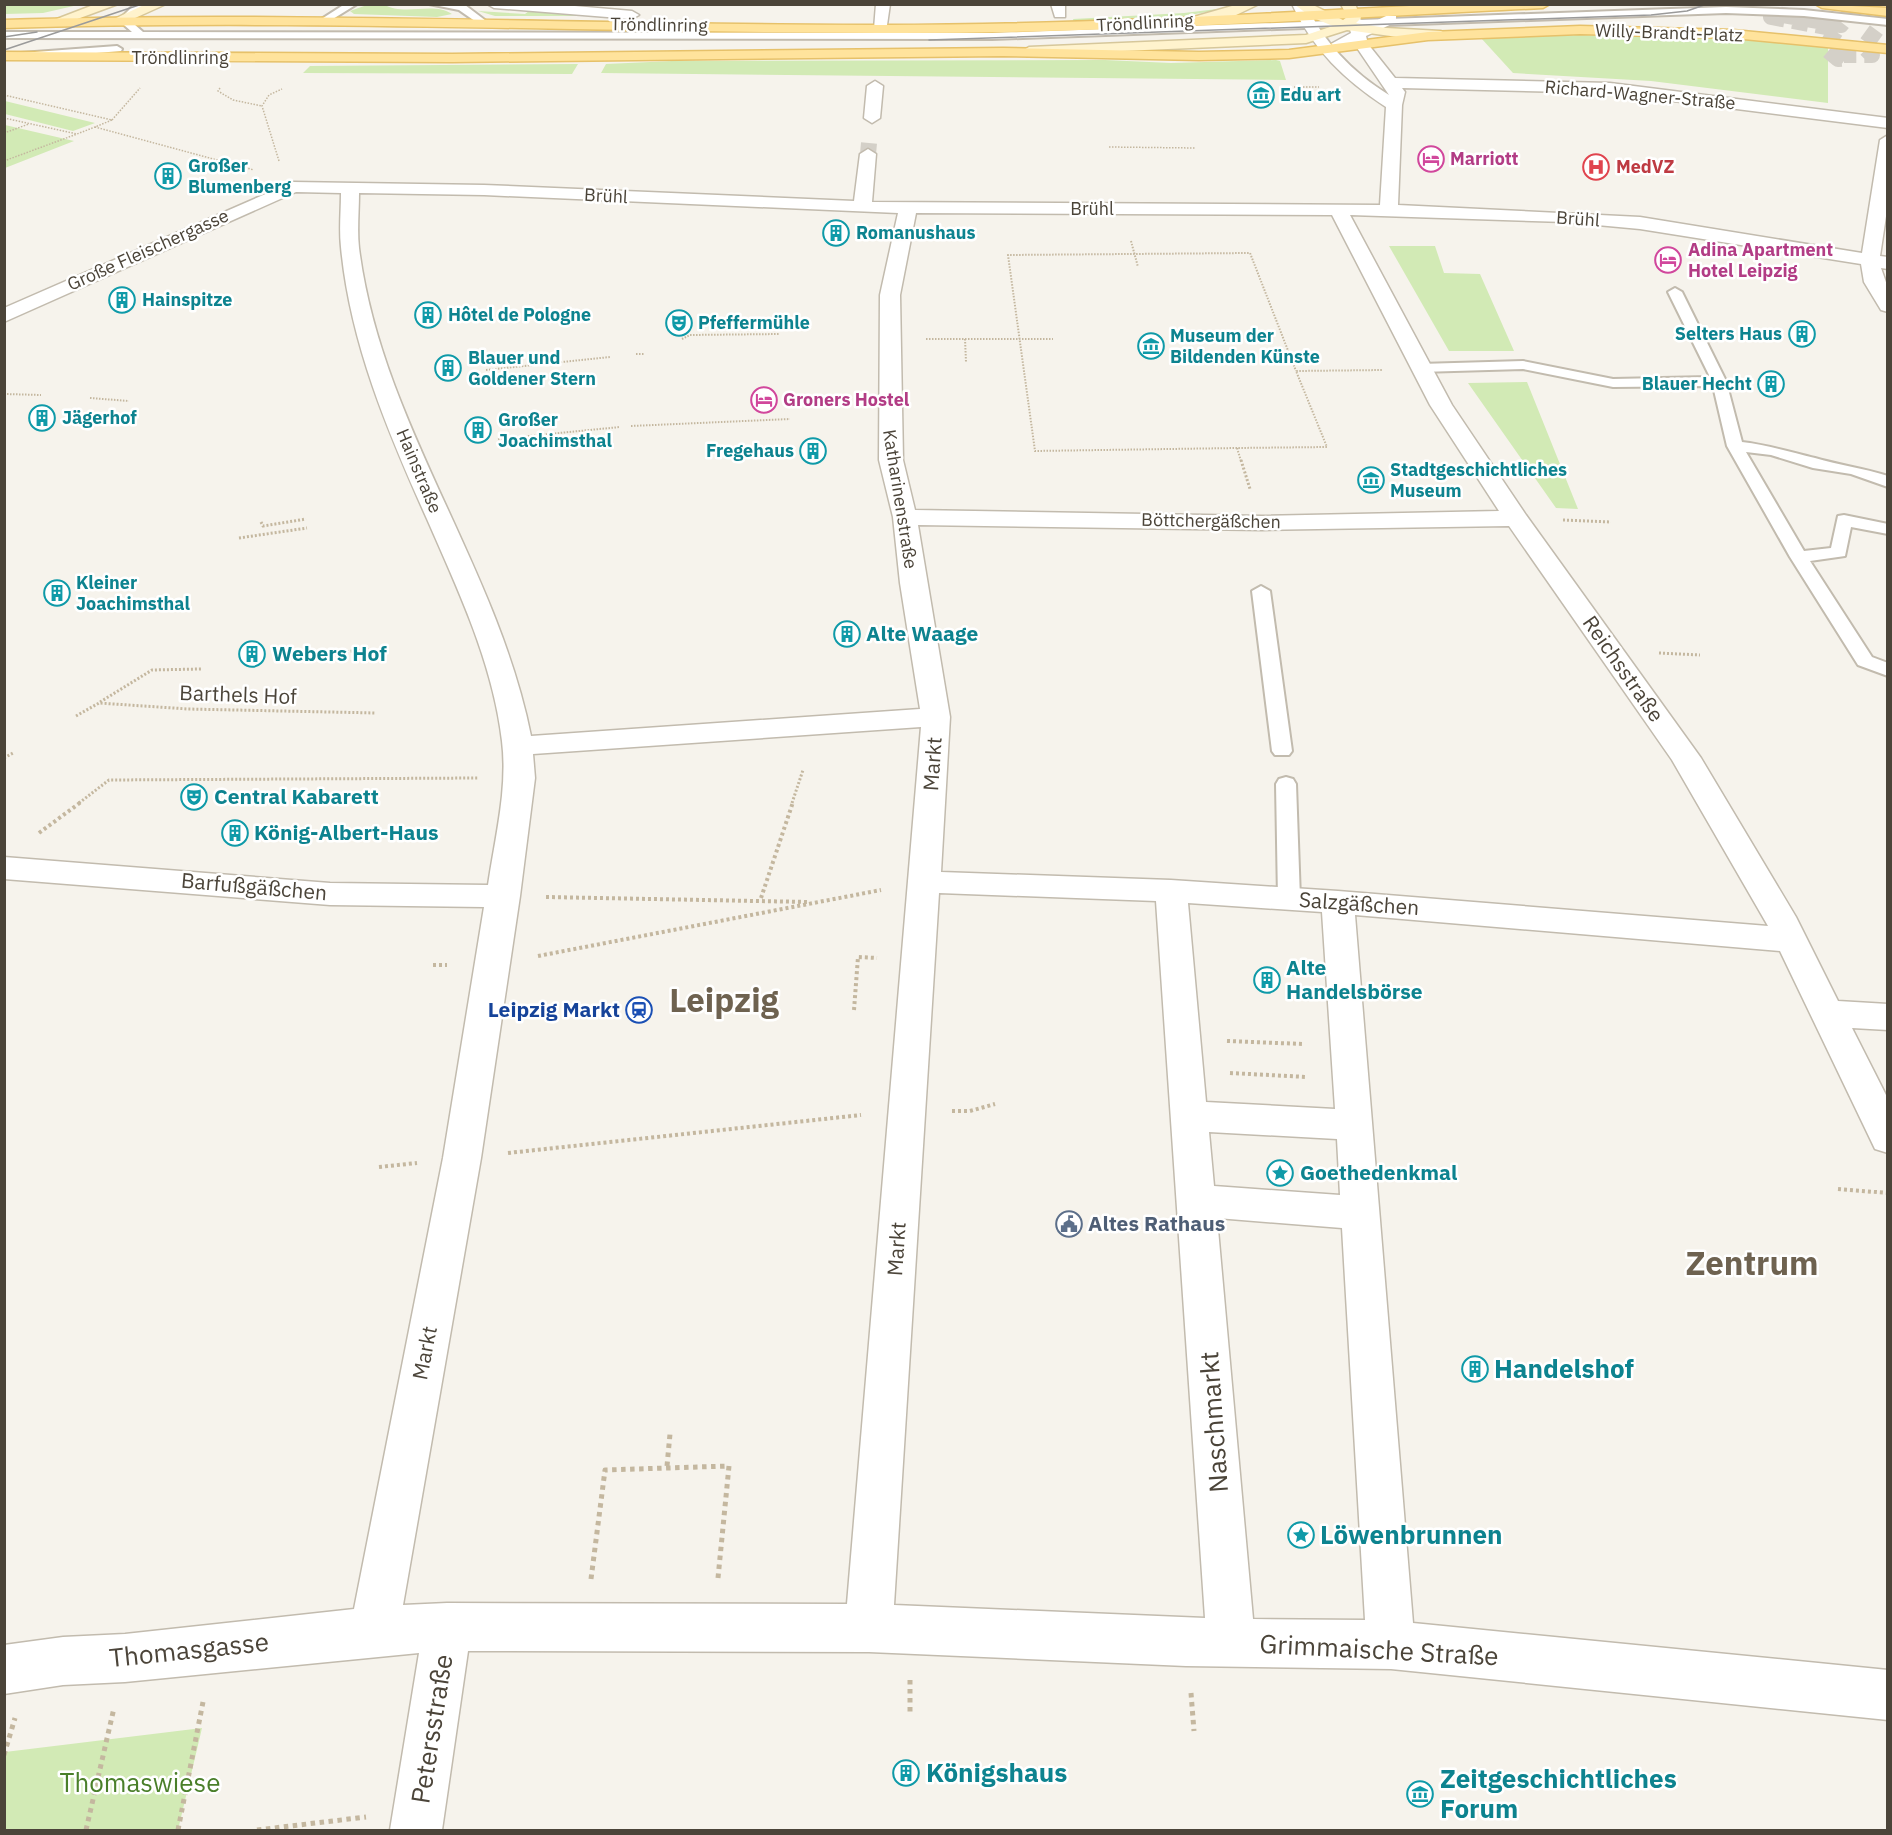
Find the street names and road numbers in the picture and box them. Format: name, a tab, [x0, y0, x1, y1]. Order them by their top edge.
street label: Tröndlinring	[1096, 8, 1195, 37]
street label: Tröndlinring	[610, 12, 708, 37]
street label: Willy-Brandt-Platz	[1595, 18, 1743, 47]
street label: Tröndlinring	[131, 46, 229, 69]
street label: Richard-Wagner-Straße	[1544, 75, 1736, 114]
street label: Brühl	[584, 183, 629, 208]
street label: Brühl	[1070, 197, 1114, 220]
street label: Große Fleischergasse	[63, 204, 232, 296]
street label: Brühl	[1555, 206, 1601, 232]
street label: Hainstraße	[391, 425, 448, 517]
street label: Katharinenstraße	[878, 428, 923, 570]
street label: Böttchergäßchen	[1141, 508, 1281, 533]
street label: Reichsstraße	[1577, 610, 1671, 727]
street label: Barthels Hof	[179, 678, 298, 710]
street label: Markt	[916, 736, 948, 792]
street label: Barfußgäßchen	[180, 866, 328, 906]
street label: Salzgäßchen	[1298, 885, 1420, 921]
street label: Markt	[880, 1221, 912, 1277]
street label: Markt	[405, 1324, 443, 1382]
street label: Naschmarkt	[1191, 1350, 1235, 1494]
street label: Thomasgasse	[107, 1624, 270, 1674]
street label: Grimmaische Straße	[1259, 1626, 1499, 1672]
street label: Petersstraße	[402, 1652, 460, 1806]

